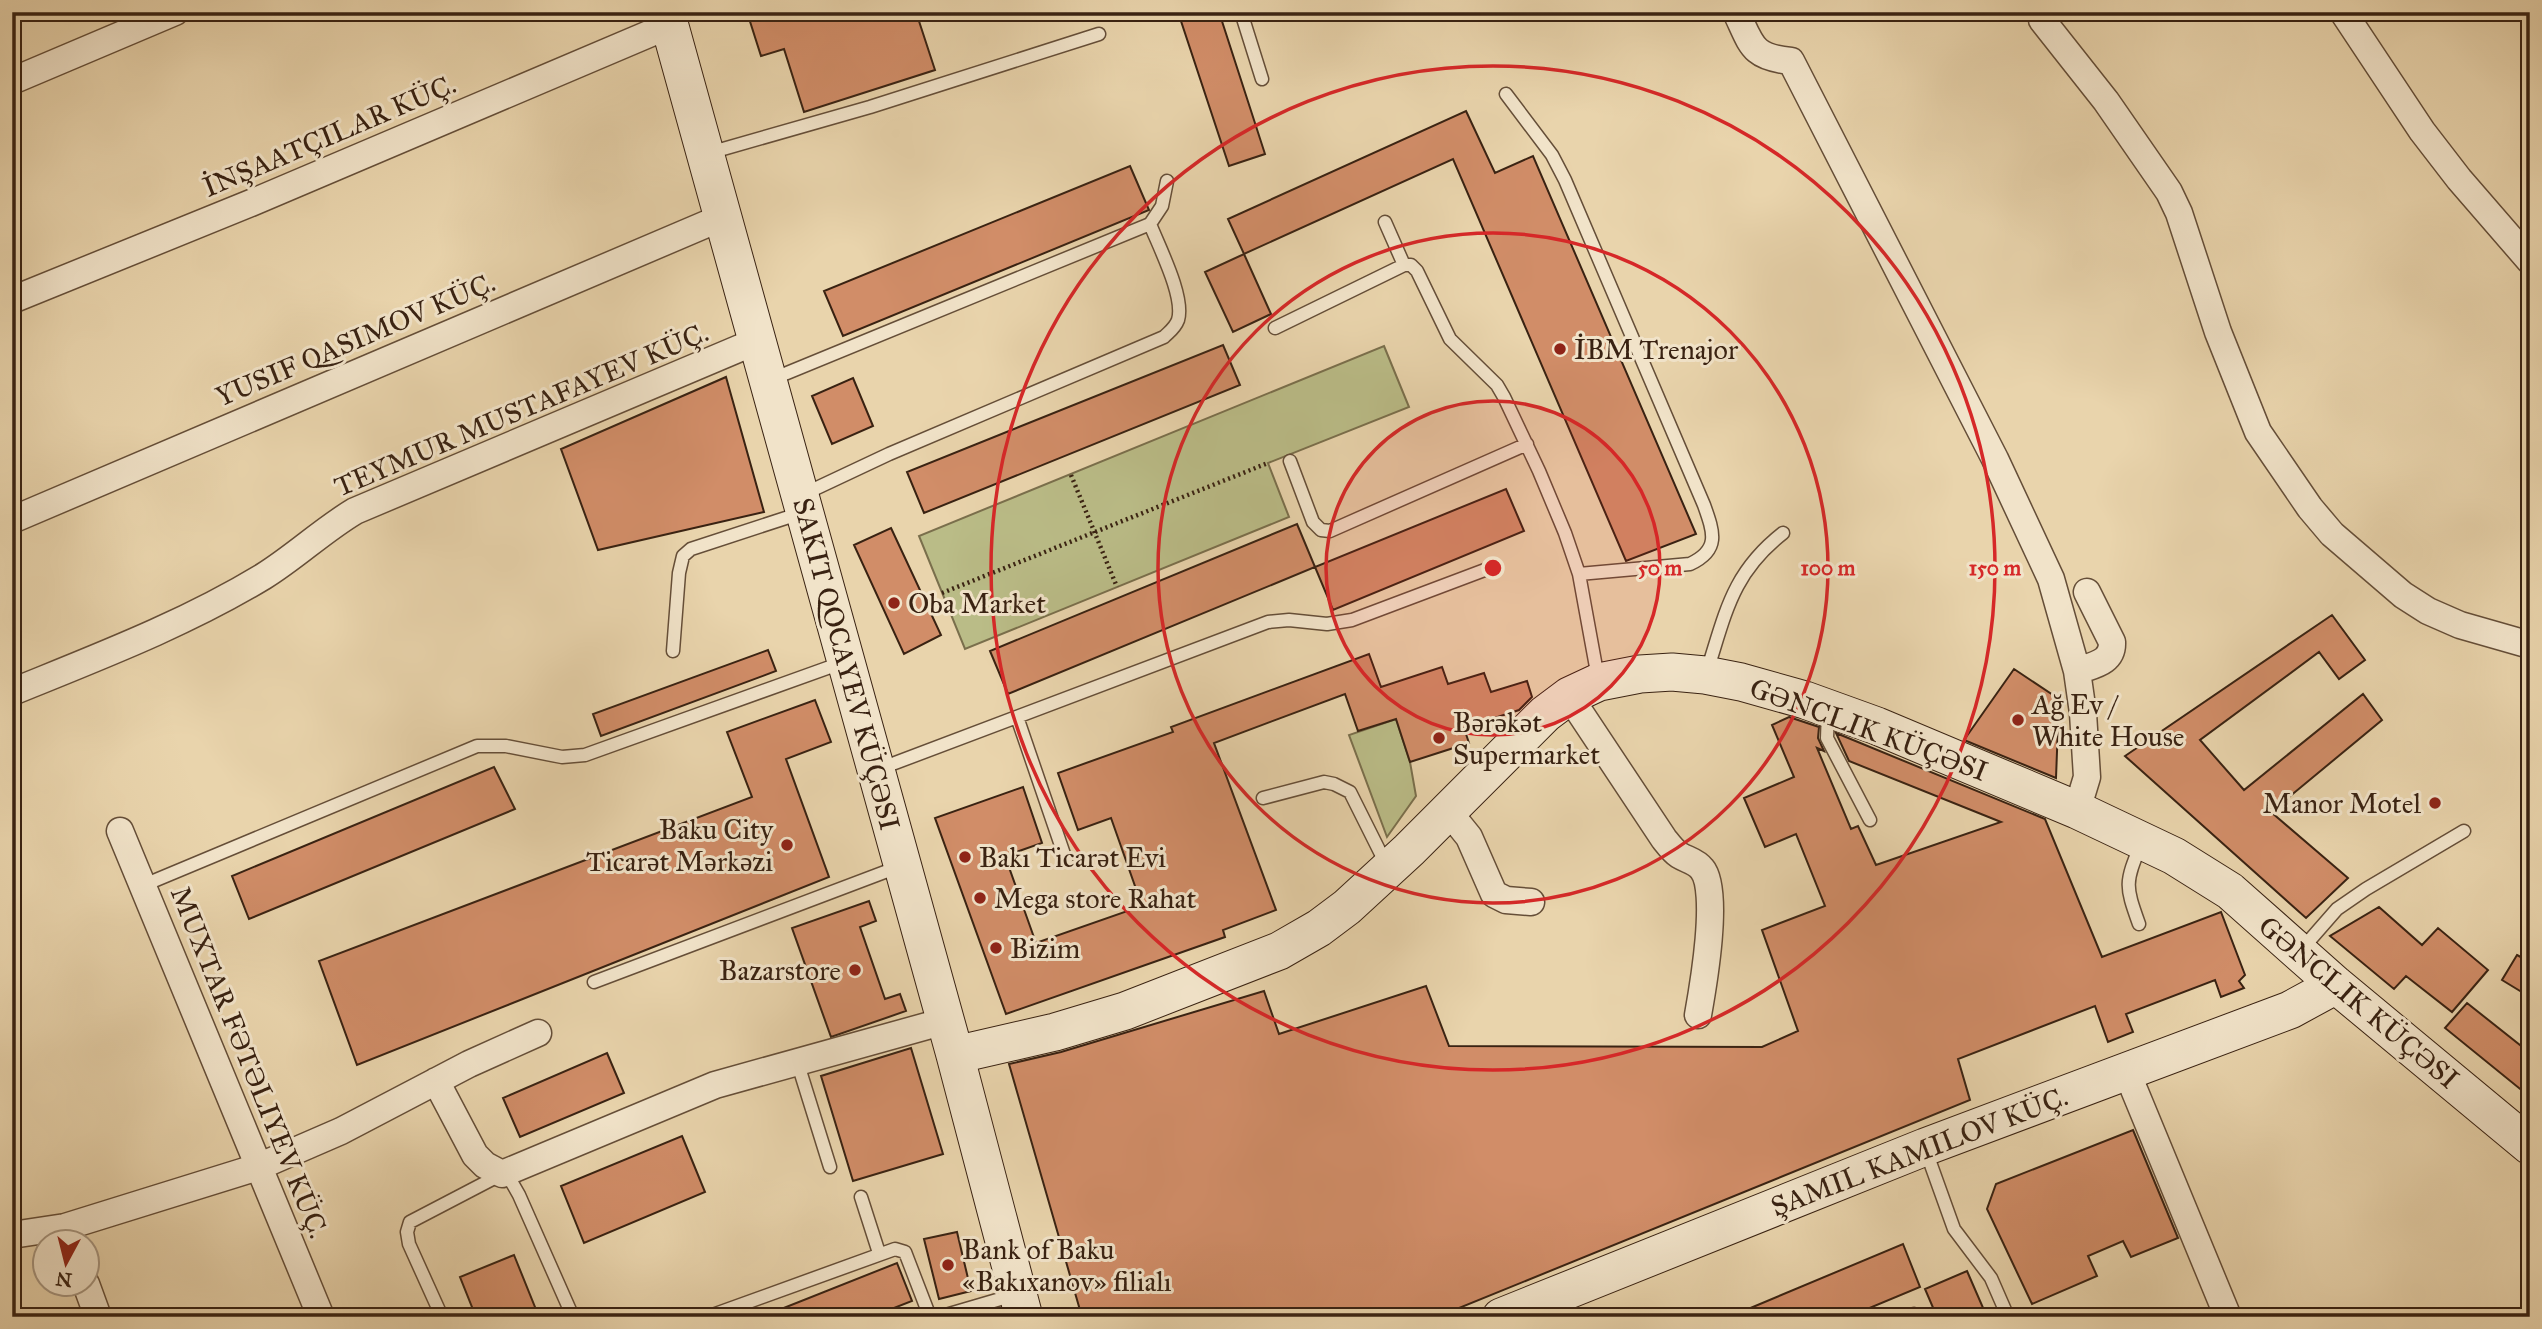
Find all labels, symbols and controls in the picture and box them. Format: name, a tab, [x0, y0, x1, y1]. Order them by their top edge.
street label: İNŞAATÇILAR KÜÇ.	[197, 66, 461, 205]
street label: YUSIF QASIMOV KÜÇ.	[210, 265, 500, 414]
street label: TEYMUR MUSTAFAYEV KÜÇ.	[329, 315, 713, 504]
place label: İBM Trenajor	[1574, 332, 1739, 367]
marker: İBM Trenajor	[1552, 341, 1568, 357]
street label: SAKIT QOCAYEV KÜÇƏSI	[785, 494, 908, 834]
text: 50 m	[1638, 555, 1682, 581]
text: 100 m	[1801, 555, 1856, 581]
text: 150 m	[1969, 555, 2021, 581]
centre of rings	[1481, 556, 1505, 580]
place label: Oba Market	[908, 586, 1046, 621]
marker: Oba Market	[886, 595, 902, 611]
street label: GƏNCLIK KÜÇƏSI	[1745, 670, 1993, 789]
place label: Ağ Ev / White House	[2031, 687, 2185, 754]
place label: Bərəkət Supermarket	[1453, 705, 1600, 772]
marker: Ağ Ev / White House	[2010, 712, 2026, 728]
marker: Bərəkət Supermarket	[1431, 730, 1447, 746]
place label: Manor Motel	[2262, 786, 2421, 821]
marker: Manor Motel	[2427, 795, 2443, 811]
place label: Baku City Ticarət Mərkəzi	[586, 812, 774, 879]
marker: Baku City Ticarət Mərkəzi	[779, 837, 795, 853]
place label: Bakı Ticarət Evi	[979, 840, 1166, 875]
marker: Bakı Ticarət Evi	[957, 849, 973, 865]
street label: MUXTAR FƏTƏLIYEV KÜÇ.	[163, 881, 336, 1243]
place label: Mega store Rahat	[994, 881, 1196, 916]
marker: Mega store Rahat	[972, 890, 988, 906]
street label: GƏNCLIK KÜÇƏSI	[2251, 908, 2466, 1096]
place label: Bizim	[1010, 931, 1080, 966]
marker: Bizim	[988, 940, 1004, 956]
place label: Bazarstore	[719, 953, 841, 988]
marker: Bazarstore	[847, 962, 863, 978]
street label: ŞAMIL KAMILOV KÜÇ.	[1766, 1079, 2073, 1224]
north arrow	[32, 1228, 102, 1298]
place label: Bank of Baku «Bakıxanov» filialı	[962, 1232, 1172, 1299]
marker: Bank of Baku «Bakıxanov» filialı	[940, 1257, 956, 1273]
text: N	[55, 1267, 73, 1292]

